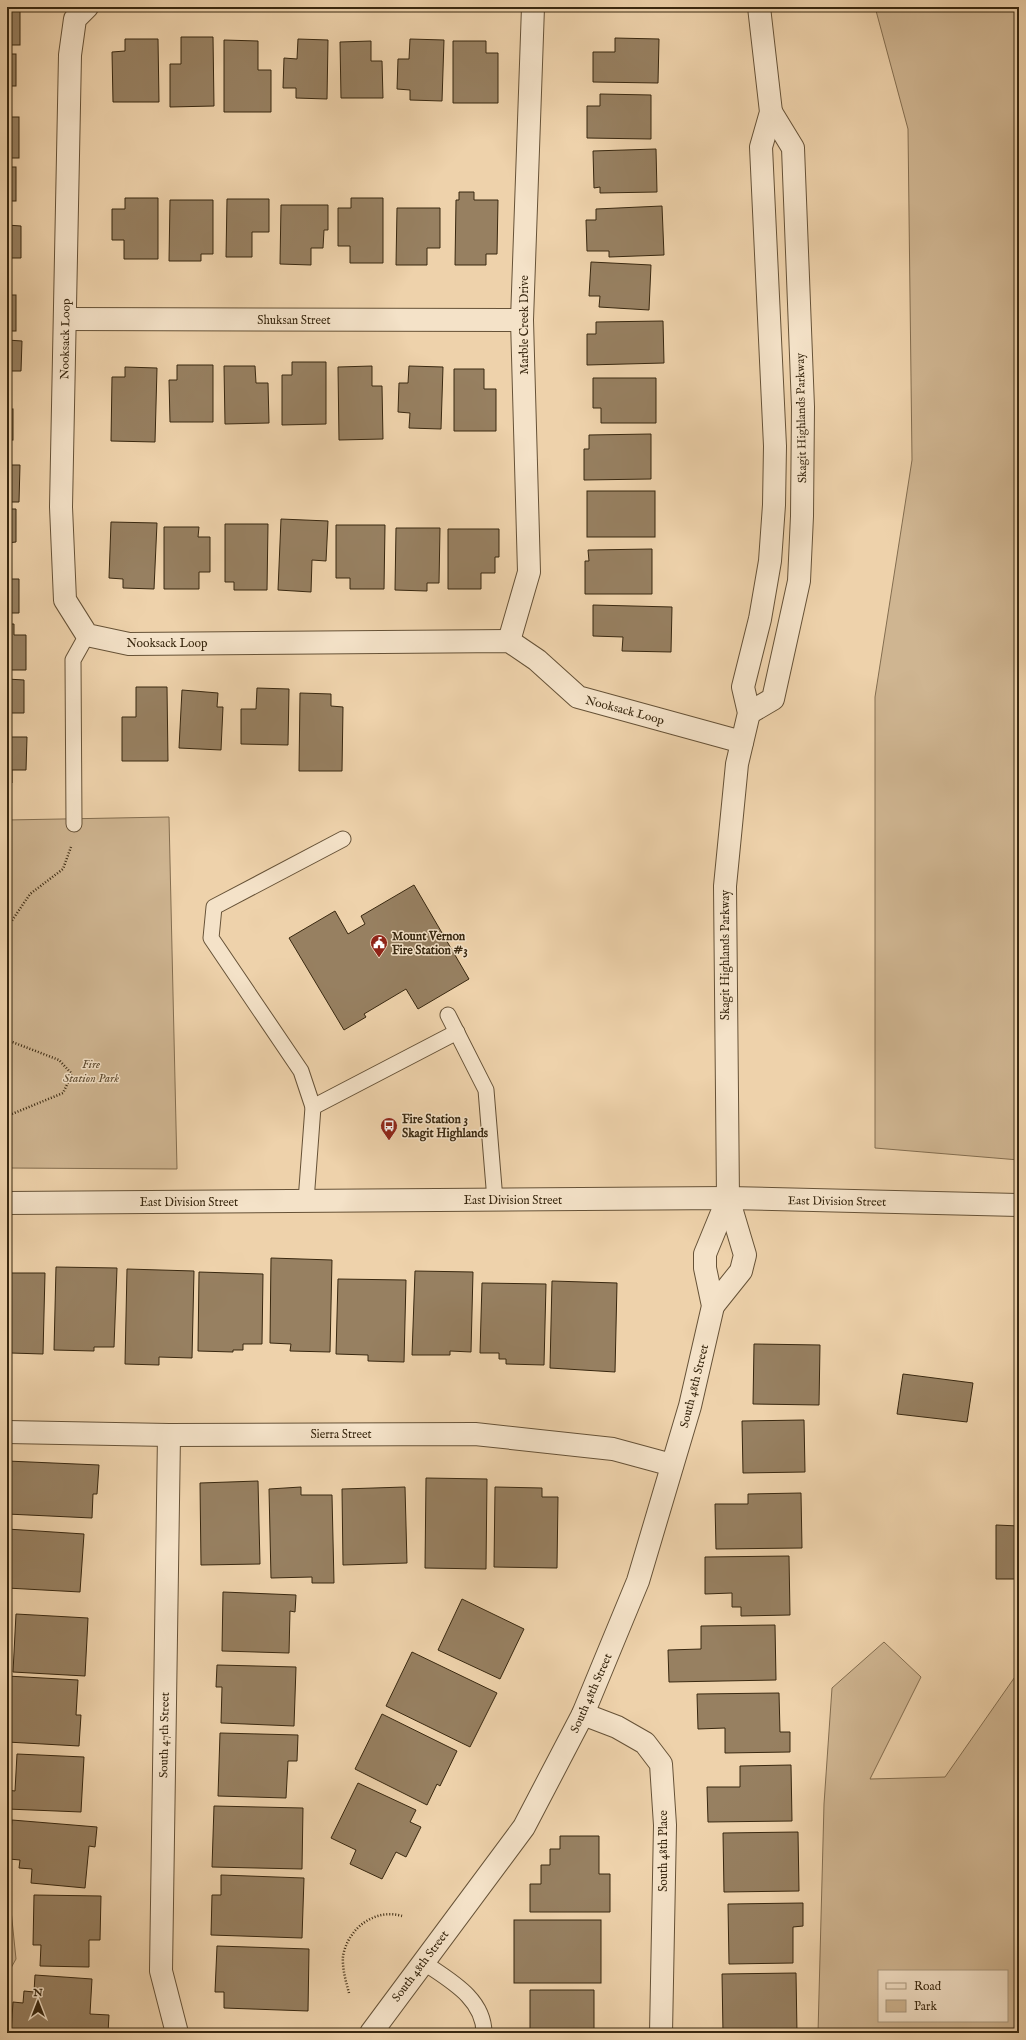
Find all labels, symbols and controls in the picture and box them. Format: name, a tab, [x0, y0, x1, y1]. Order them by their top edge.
street label: Marble Creek Drive	[517, 275, 532, 375]
street label: Nooksack Loop	[57, 298, 75, 380]
street label: Shuksan Street	[257, 313, 331, 328]
street label: Skagit Highlands Parkway	[793, 353, 810, 483]
street label: Nooksack Loop	[126, 636, 208, 652]
street label: Nooksack Loop	[584, 693, 666, 729]
street label: Skagit Highlands Parkway	[718, 890, 733, 1020]
place label: Mount Vernon Fire Station #3	[392, 929, 468, 958]
public building icon: Mount Vernon Fire Station #3	[369, 933, 389, 958]
park label: Fire Station Park	[63, 1057, 119, 1086]
place label: Fire Station 3 Skagit Highlands	[402, 1112, 489, 1142]
bus stop icon: Fire Station 3 Skagit Highlands	[379, 1116, 399, 1141]
street label: East Division Street	[464, 1193, 562, 1208]
street label: East Division Street	[788, 1193, 886, 1210]
street label: East Division Street	[140, 1195, 238, 1210]
street label: South 48th Street	[677, 1343, 712, 1429]
street label: Sierra Street	[310, 1427, 372, 1442]
street label: South 48th Street	[567, 1651, 616, 1735]
street label: South 47th Street	[156, 1692, 173, 1778]
street label: South 48th Place	[656, 1810, 671, 1892]
street label: South 48th Street	[389, 1928, 452, 2005]
legend	[878, 1970, 1008, 2022]
text: Road	[914, 1979, 942, 1994]
north arrow	[18, 1982, 58, 2022]
text: N	[32, 1986, 43, 2000]
text: Park	[914, 1999, 937, 2014]

